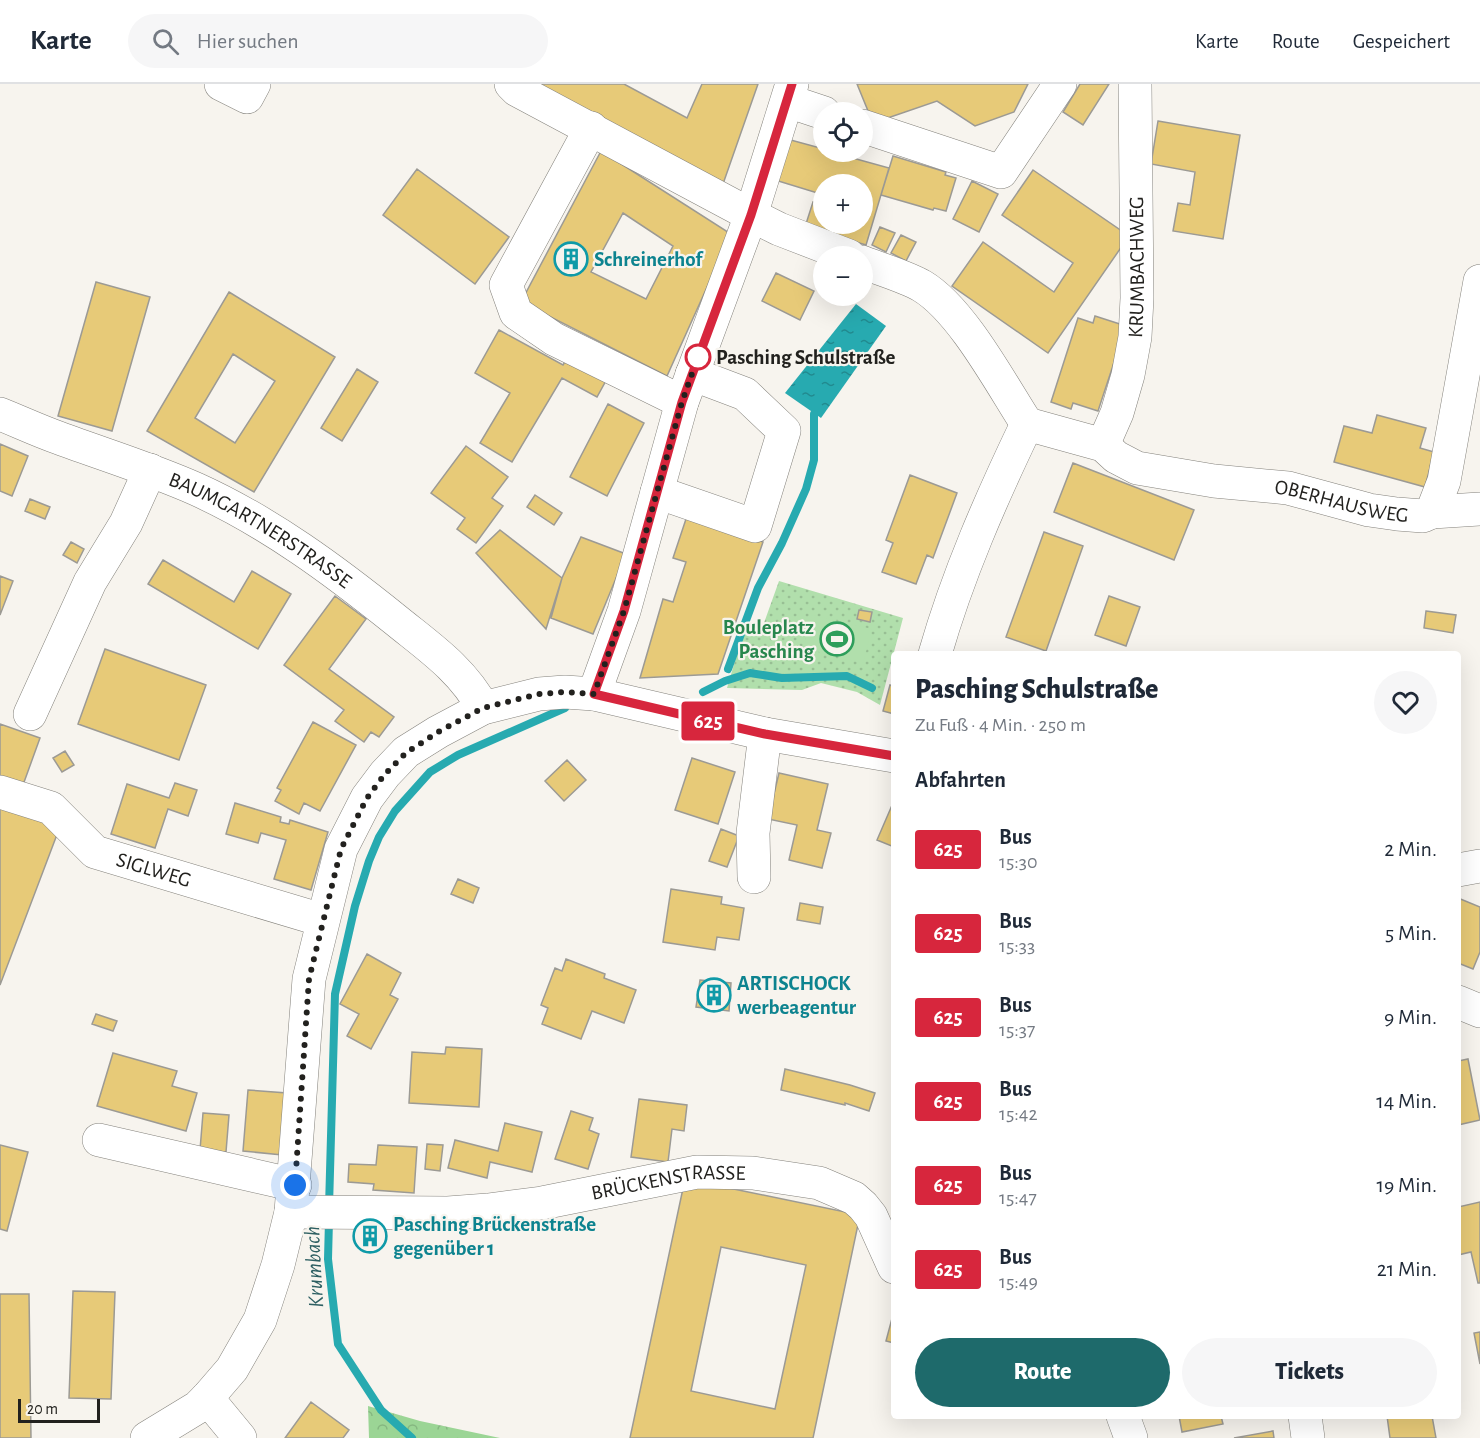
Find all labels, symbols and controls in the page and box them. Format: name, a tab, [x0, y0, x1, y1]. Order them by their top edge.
search box	[128, 14, 548, 68]
icon: search	[149, 25, 182, 58]
text: Karte	[30, 27, 92, 55]
text: Hier suchen	[197, 30, 299, 52]
text: Karte	[1195, 31, 1239, 52]
text: Route	[1272, 31, 1320, 52]
text: Gespeichert	[1353, 31, 1450, 52]
map controls	[813, 102, 873, 306]
button: locate	[813, 102, 873, 162]
button: +	[813, 174, 873, 234]
street label: KRUMBACHWEG	[1124, 196, 1148, 339]
building icon: Schreinerhof	[553, 241, 589, 277]
button: −	[813, 246, 873, 306]
place label: Schreinerhof	[594, 249, 704, 270]
marker: Pasching Schulstraße	[685, 344, 711, 370]
place label: Pasching Schulstraße	[716, 347, 895, 368]
street label: BAUMGARTNERSTRASSE	[166, 468, 355, 592]
street label: OBERHAUSWEG	[1274, 476, 1409, 525]
place label: Bouleplatz Pasching	[723, 617, 814, 662]
sports icon: Bouleplatz Pasching	[819, 621, 855, 657]
button: heart	[1374, 671, 1437, 734]
text: Pasching Schulstraße	[915, 676, 1158, 704]
line badge: 625	[674, 702, 742, 740]
text: 625	[693, 711, 723, 732]
text: Zu Fuß · 4 Min. · 250 m	[915, 715, 1086, 735]
text: Abfahrten	[915, 769, 1006, 791]
text: Bus	[999, 826, 1032, 848]
text: 2 Min.	[1384, 838, 1437, 860]
text: 625	[933, 839, 963, 860]
street label: SIGLWEG	[114, 849, 193, 891]
text: 15:30	[999, 852, 1038, 872]
text: Bus	[999, 910, 1032, 932]
text: 5 Min.	[1385, 922, 1437, 944]
text: 625	[933, 923, 963, 944]
text: 15:33	[999, 936, 1035, 956]
place label: ARTISCHOCK werbeagentur	[737, 973, 857, 1018]
building icon: ARTISCHOCK werbeagentur	[696, 977, 732, 1013]
text: Bus	[999, 994, 1032, 1016]
text: 9 Min.	[1384, 1006, 1437, 1028]
text: 625	[933, 1007, 963, 1028]
text: 15:37	[999, 1020, 1035, 1040]
text: Bus	[999, 1078, 1032, 1100]
text: 14 Min.	[1376, 1090, 1437, 1112]
text: 625	[933, 1091, 963, 1112]
text: 15:42	[999, 1104, 1038, 1124]
street label: BRÜCKENSTRASSE	[589, 1161, 746, 1203]
text: Bus	[999, 1162, 1032, 1184]
your location	[280, 1170, 310, 1200]
text: 19 Min.	[1376, 1174, 1437, 1196]
text: 625	[933, 1175, 963, 1196]
text: 15:47	[999, 1188, 1037, 1208]
place label: Pasching Brückenstraße gegenüber 1	[393, 1214, 596, 1259]
building icon: Pasching Brückenstraße gegenüber 1	[352, 1218, 388, 1254]
water label: Krumbach	[301, 1226, 327, 1308]
text: Bus	[999, 1246, 1032, 1268]
text: 21 Min.	[1377, 1258, 1437, 1280]
text: 625	[933, 1259, 963, 1280]
text: 15:49	[999, 1272, 1038, 1292]
button: Route	[915, 1338, 1170, 1407]
button: Tickets	[1182, 1338, 1437, 1407]
scale bar	[18, 1396, 100, 1424]
text: 20 m	[27, 1401, 58, 1417]

